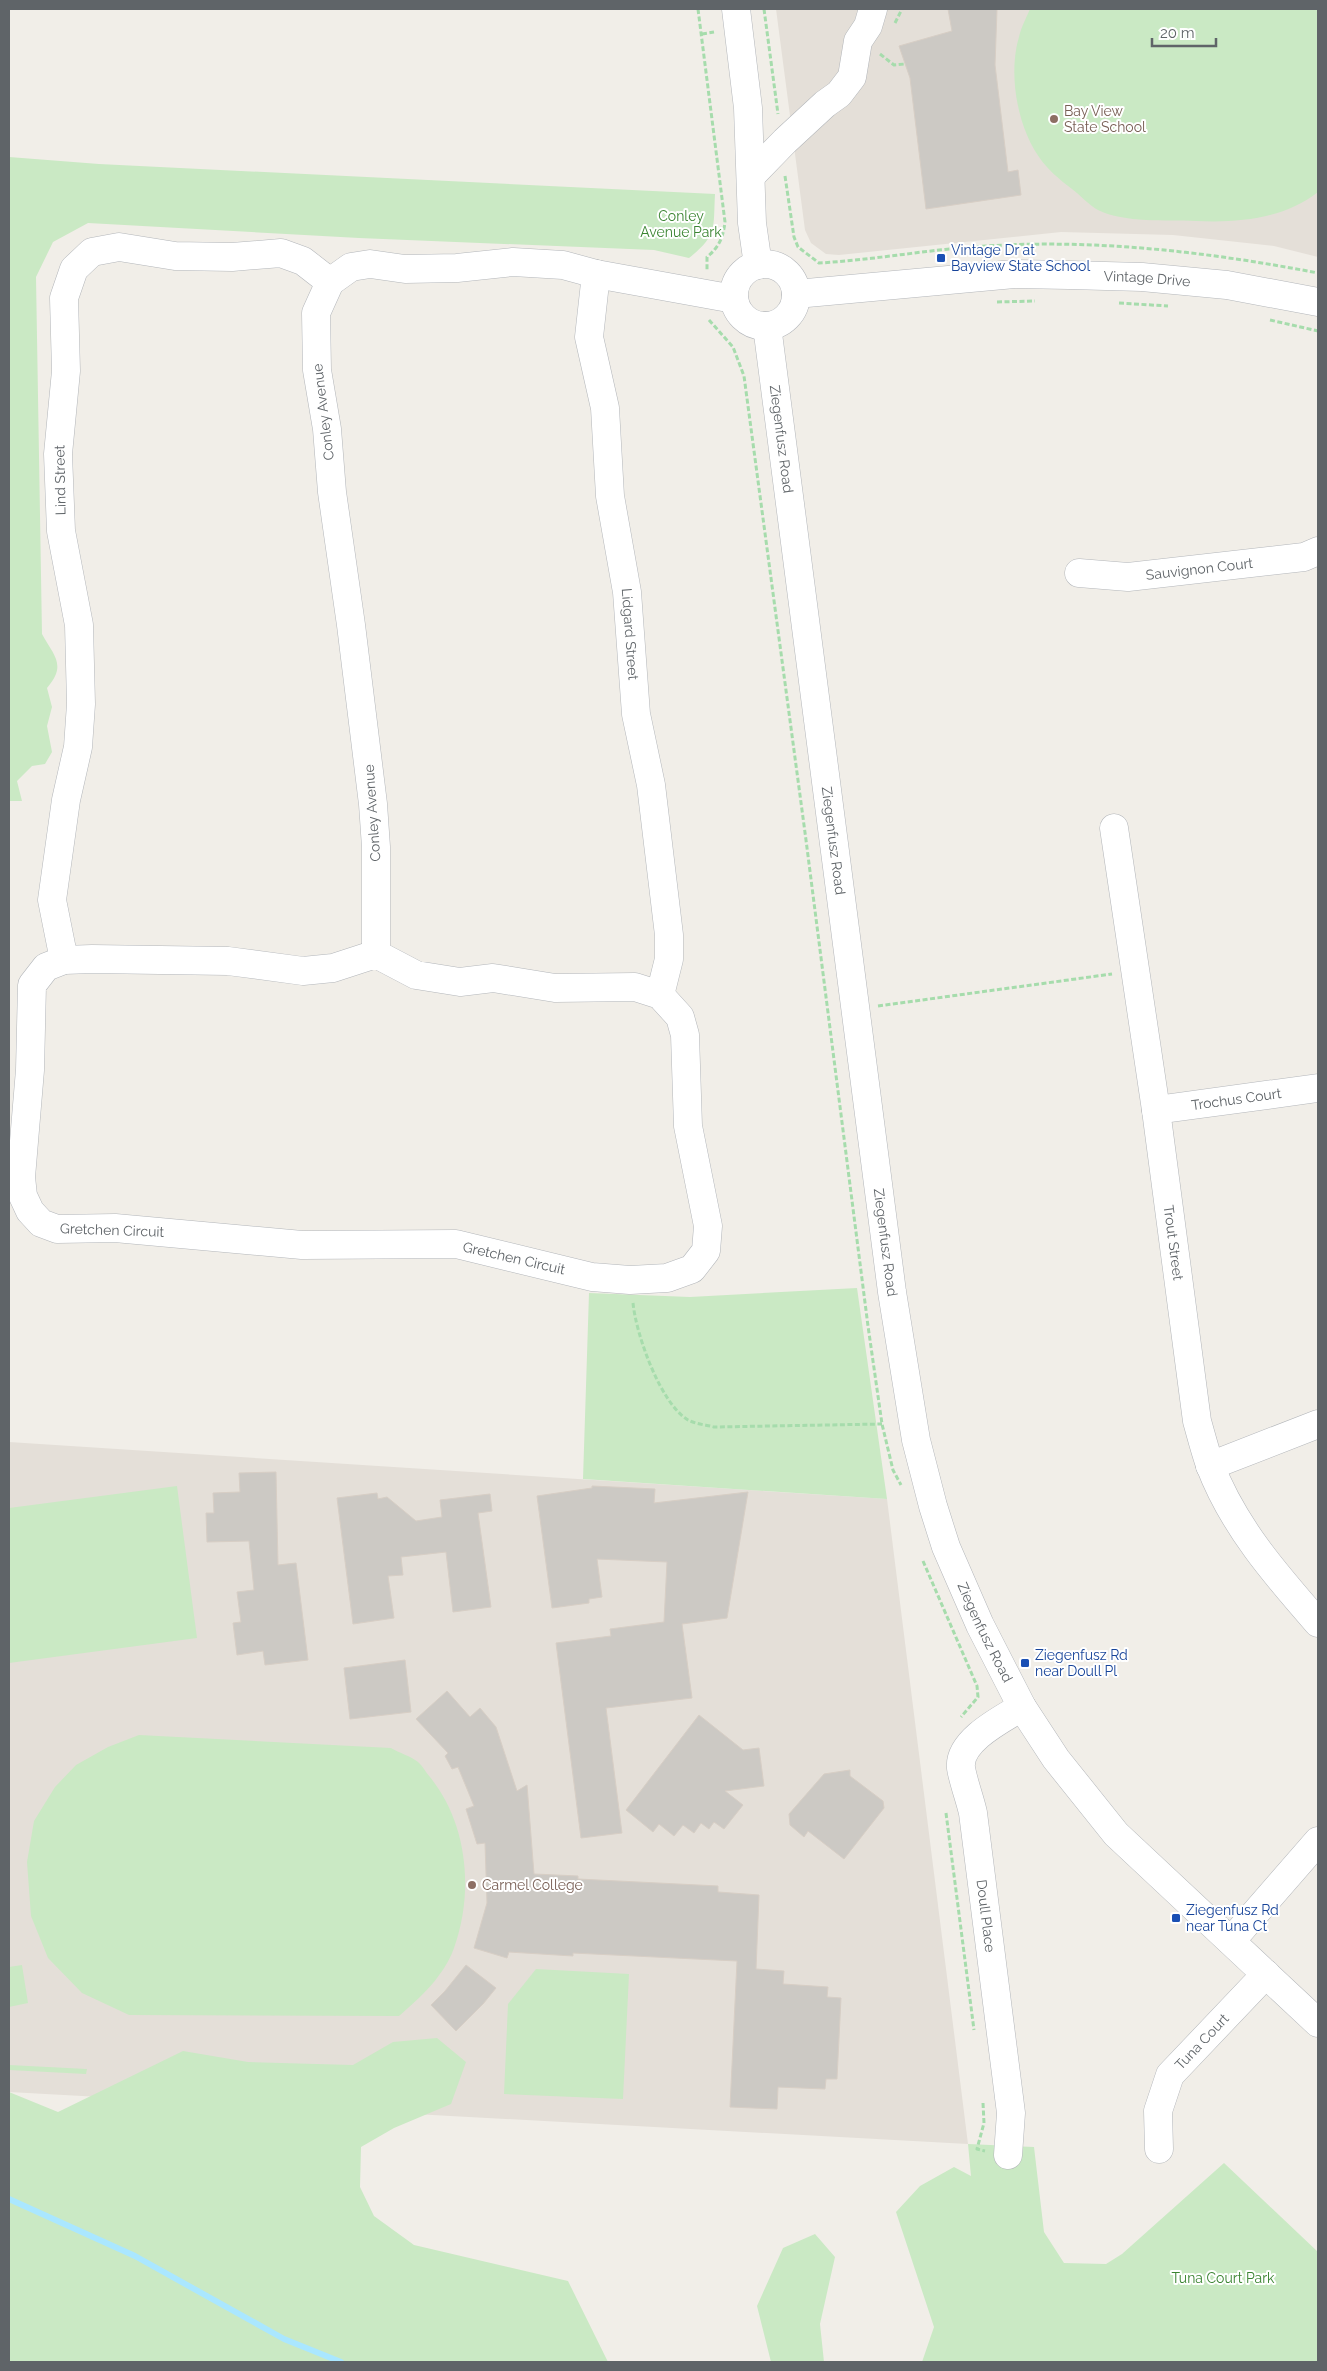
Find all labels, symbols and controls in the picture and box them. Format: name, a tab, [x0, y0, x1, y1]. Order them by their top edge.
scale bar	[1152, 15, 1216, 47]
text: 20 m	[1160, 24, 1195, 42]
place label: Bay View State School	[1064, 103, 1146, 135]
marker: Bay View State School	[1048, 113, 1060, 125]
park label: Conley Avenue Park	[640, 208, 722, 240]
place label: Vintage Dr at Bayview State School	[951, 242, 1090, 274]
marker: Vintage Dr at Bayview State School	[935, 252, 947, 264]
street label: Vintage Drive	[1103, 268, 1191, 290]
street label: Conley Avenue	[309, 363, 337, 461]
street label: Ziegenfusz Road	[767, 384, 797, 494]
street label: Lind Street	[51, 444, 69, 515]
street label: Sauvignon Court	[1145, 555, 1254, 583]
street label: Lidgard Street	[619, 588, 641, 681]
street label: Conley Avenue	[361, 764, 383, 862]
street label: Ziegenfusz Road	[819, 786, 849, 896]
street label: Trochus Court	[1190, 1085, 1283, 1113]
street label: Ziegenfusz Road	[871, 1187, 901, 1298]
street label: Trout Street	[1161, 1204, 1186, 1282]
street label: Gretchen Circuit	[60, 1220, 165, 1240]
street label: Gretchen Circuit	[461, 1238, 567, 1278]
street label: Ziegenfusz Road	[954, 1580, 1016, 1685]
place label: Ziegenfusz Rd near Doull Pl	[1035, 1647, 1128, 1679]
marker: Ziegenfusz Rd near Doull Pl	[1019, 1657, 1031, 1669]
place label: Carmel College	[482, 1877, 583, 1893]
marker: Carmel College	[466, 1879, 478, 1891]
street label: Doull Place	[974, 1879, 998, 1953]
place label: Ziegenfusz Rd near Tuna Ct	[1186, 1902, 1279, 1934]
marker: Ziegenfusz Rd near Tuna Ct	[1170, 1912, 1182, 1924]
street label: Tuna Court	[1171, 2010, 1232, 2073]
park label: Tuna Court Park	[1171, 2270, 1275, 2286]

